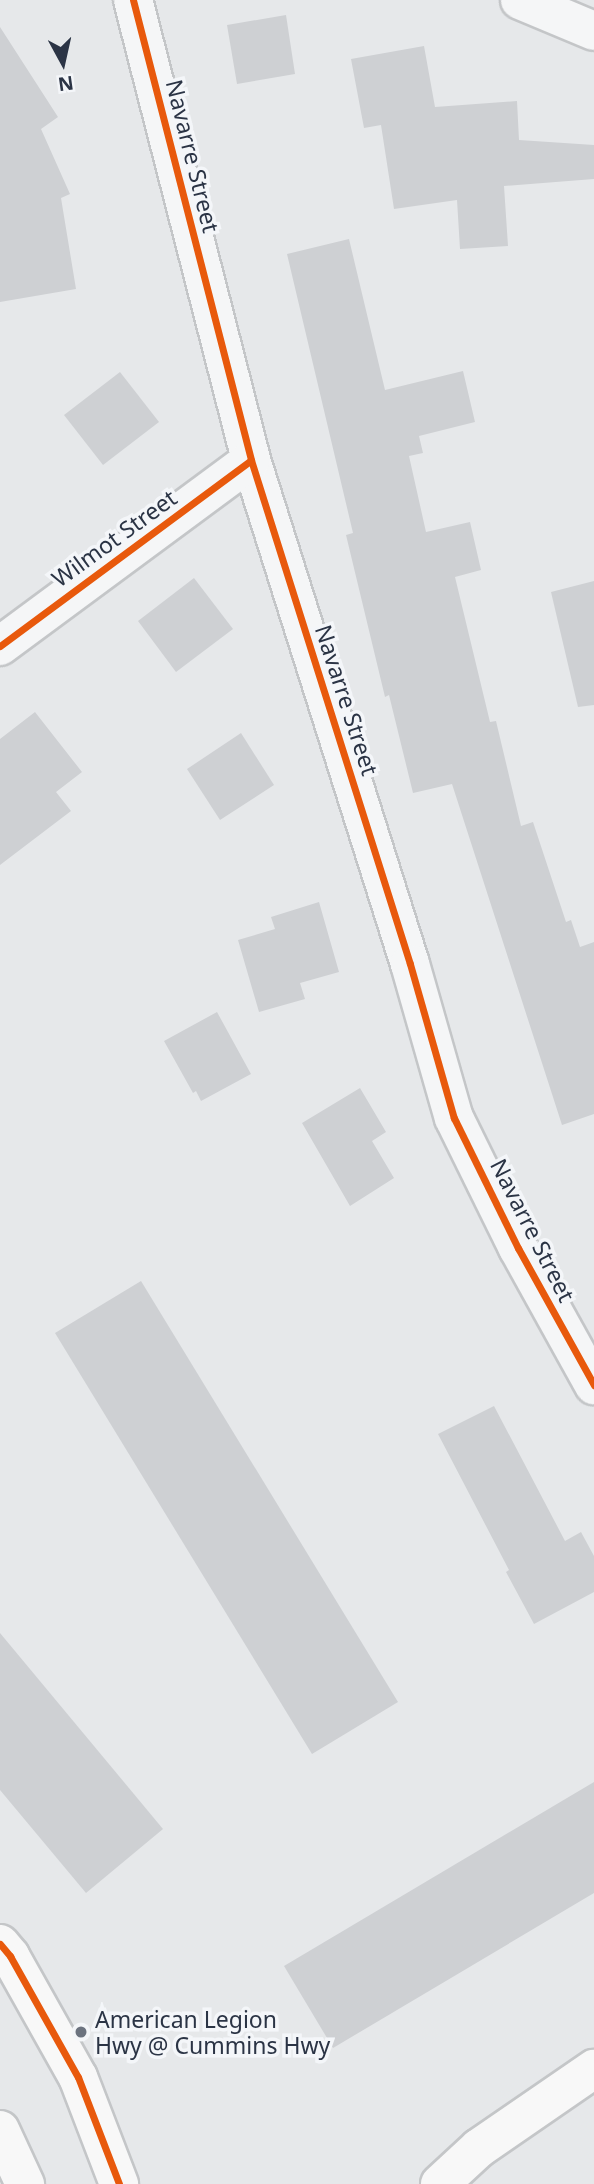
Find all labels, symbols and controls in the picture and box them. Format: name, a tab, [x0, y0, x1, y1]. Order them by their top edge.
north arrow	[28, 28, 98, 98]
text: N	[56, 70, 75, 98]
street label: Navarre Street	[161, 77, 225, 235]
street label: Wilmot Street	[46, 484, 182, 592]
street label: Navarre Street	[310, 621, 384, 779]
street label: Navarre Street	[485, 1154, 581, 1306]
place label: American Legion Hwy @ Cummins Hwy	[95, 2005, 330, 2059]
marker: American Legion Hwy @ Cummins Hwy	[73, 2024, 89, 2040]

